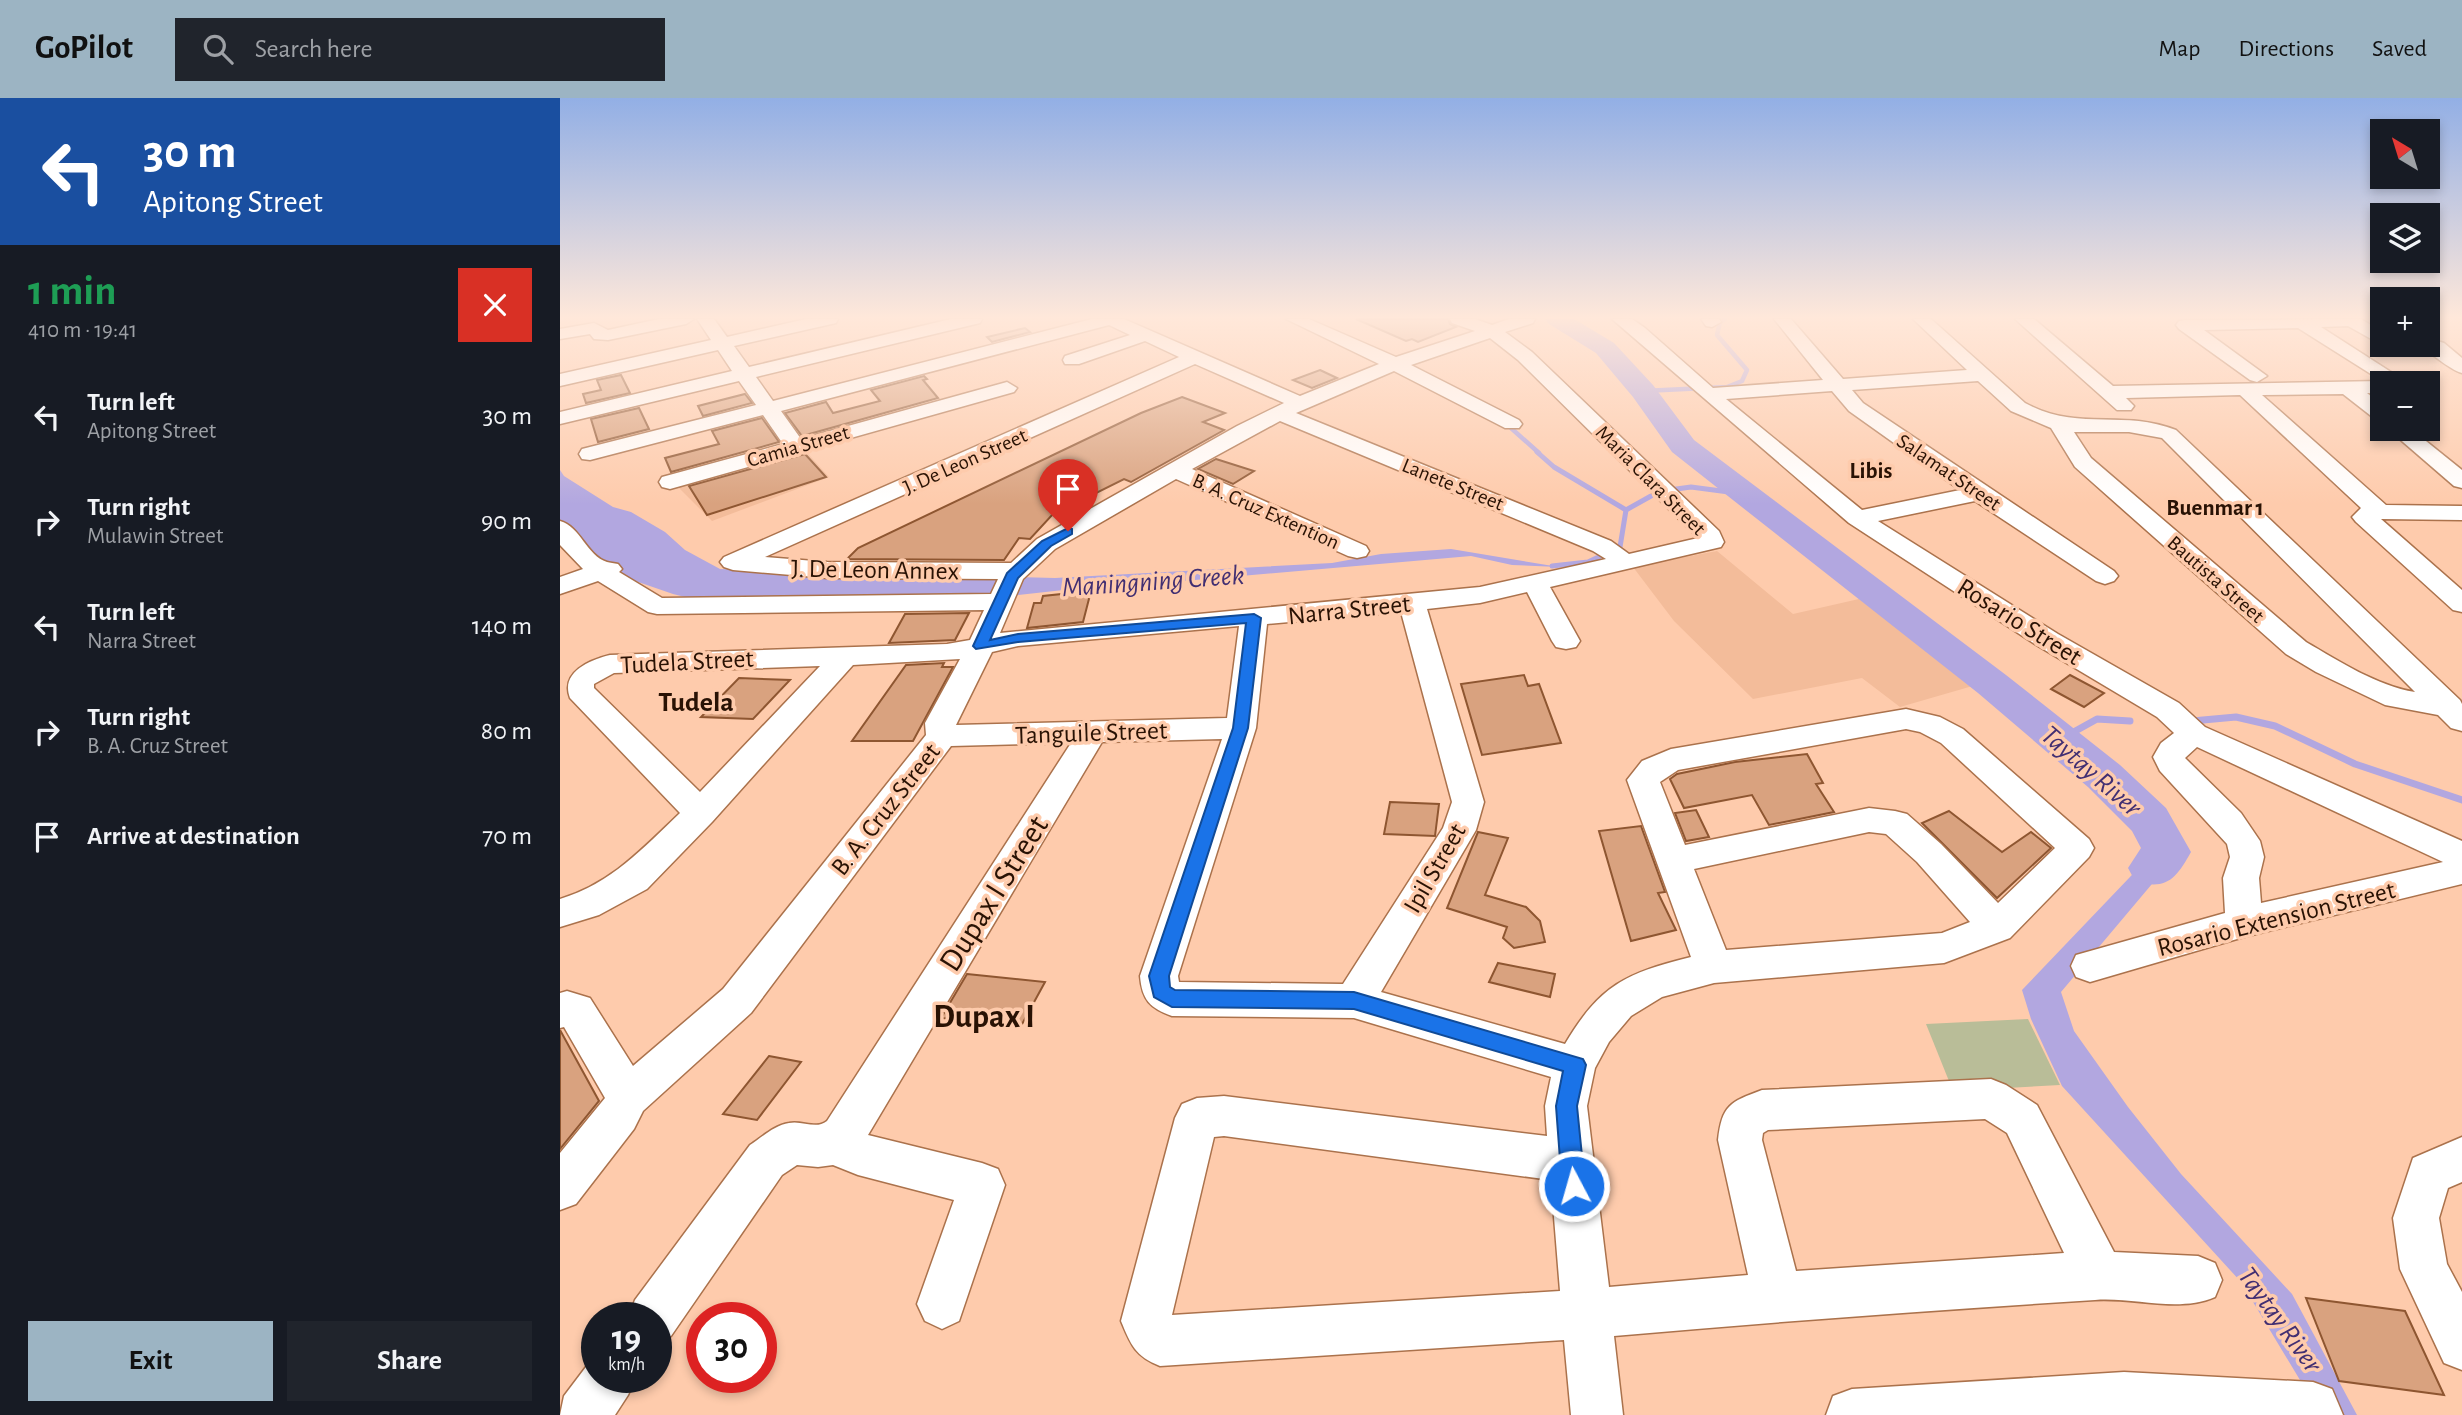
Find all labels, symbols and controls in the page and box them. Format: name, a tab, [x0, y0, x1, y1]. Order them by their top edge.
search box	[175, 18, 665, 81]
icon: search	[199, 30, 237, 68]
text: GoPilot	[35, 32, 133, 65]
text: Search here	[255, 36, 372, 62]
text: Map	[2158, 37, 2200, 61]
text: Directions	[2238, 37, 2334, 61]
text: Saved	[2372, 37, 2427, 61]
north arrow	[2370, 119, 2440, 189]
map controls	[2370, 119, 2440, 441]
icon: left	[28, 126, 119, 217]
text: 30 m	[143, 128, 237, 177]
text: Apitong Street	[143, 186, 323, 218]
button: layers	[2370, 203, 2440, 273]
button: close	[458, 268, 532, 342]
text: 1 min	[28, 270, 117, 312]
button: +	[2370, 287, 2440, 357]
text: 410 m · 19:41	[28, 319, 137, 342]
button: −	[2370, 371, 2440, 441]
text: Turn left	[87, 389, 175, 415]
icon: left	[28, 398, 66, 436]
text: 30 m	[482, 403, 532, 429]
text: Apitong Street	[87, 420, 216, 443]
street label: Maria Clara Street	[1592, 421, 1710, 539]
street label: Camia Street	[745, 422, 852, 471]
street label: J. De Leon Street	[900, 425, 1030, 498]
street label: Salamat Street	[1893, 430, 2005, 515]
street label: Lanete Street	[1399, 455, 1507, 514]
pin	[1038, 459, 1098, 531]
district label: Libis	[1850, 460, 1893, 483]
icon: arrive	[1049, 470, 1087, 508]
street label: B. A. Cruz Extention	[1189, 470, 1342, 553]
text: Turn right	[87, 494, 190, 520]
district label: Buenmar 1	[2166, 497, 2264, 520]
icon: right	[28, 503, 66, 541]
text: 90 m	[481, 508, 532, 534]
text: Mulawin Street	[87, 525, 223, 548]
street label: Bautista Street	[2163, 532, 2268, 627]
street label: J. De Leon Annex	[791, 556, 959, 584]
water label: Maningning Creek	[1061, 562, 1245, 602]
street label: Rosario Street	[1953, 574, 2086, 670]
street label: Narra Street	[1287, 591, 1412, 629]
text: Turn left	[87, 599, 175, 625]
icon: left	[28, 608, 66, 646]
text: 140 m	[472, 613, 532, 639]
text: Narra Street	[87, 630, 196, 653]
street label: Tudela Street	[620, 646, 754, 678]
district label: Tudela	[658, 689, 734, 717]
text: Turn right	[87, 704, 190, 730]
icon: right	[28, 713, 66, 751]
street label: Tanguile Street	[1014, 717, 1168, 749]
text: 80 m	[481, 718, 532, 744]
water label: Taytay River	[2035, 721, 2147, 823]
text: B. A. Cruz Street	[87, 735, 228, 758]
street label: B. A. Cruz Street	[827, 739, 945, 880]
street label: Dupax I Street	[934, 810, 1054, 977]
icon: arrive	[28, 818, 66, 856]
street label: Ipil Street	[1399, 819, 1471, 918]
text: Arrive at destination	[87, 823, 300, 849]
text: 70 m	[482, 823, 532, 849]
street label: Rosario Extension Street	[2155, 877, 2398, 961]
district label: Dupax I	[933, 1001, 1035, 1034]
position arrow	[1537, 1149, 1611, 1223]
water label: Taytay River	[2232, 1262, 2327, 1379]
speed limit sign: 30	[686, 1302, 777, 1393]
button: Exit	[28, 1321, 273, 1401]
button: Share	[287, 1321, 532, 1401]
text: 19	[612, 1321, 641, 1356]
text: km/h	[608, 1356, 645, 1374]

